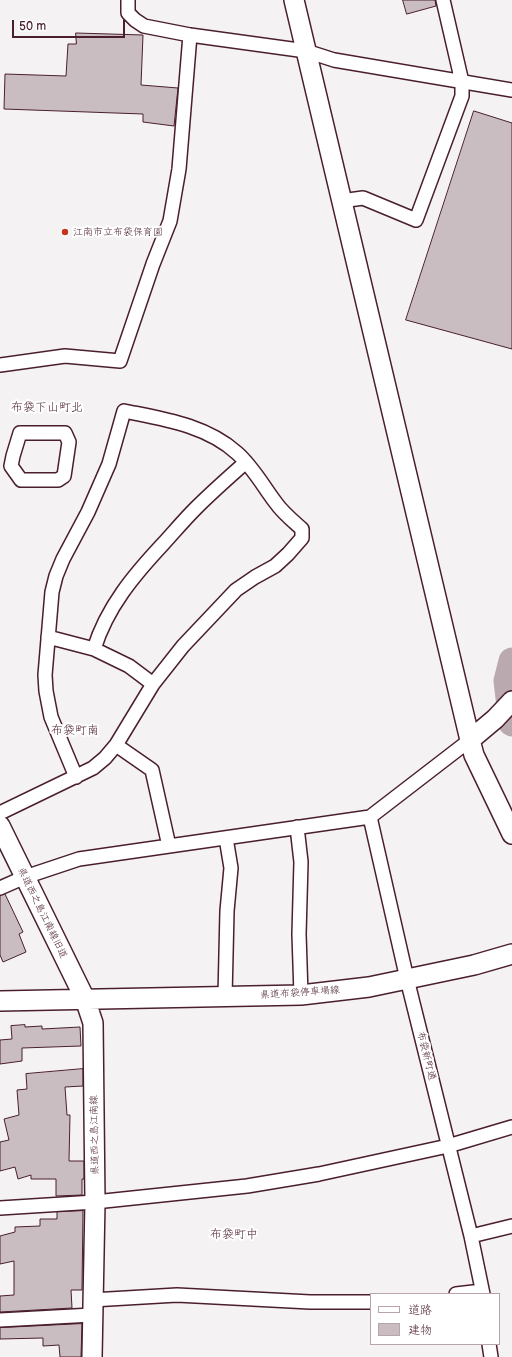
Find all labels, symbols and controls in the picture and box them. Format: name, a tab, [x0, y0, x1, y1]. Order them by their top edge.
scale bar	[14, 12, 127, 38]
text: 50 m	[19, 19, 46, 34]
place label: 江南市立布袋保育園	[73, 226, 163, 238]
marker: 江南市立布袋保育園	[60, 227, 70, 237]
district label: 布袋下山町北	[11, 401, 83, 415]
district label: 布袋町南	[51, 724, 99, 738]
street label: 県道西之島江南線旧道	[15, 865, 69, 961]
street label: 県道布袋停車場線	[260, 984, 340, 1002]
street label: 布袋新町通	[414, 1030, 438, 1082]
street label: 県道西之島江南線	[88, 1095, 102, 1175]
district label: 布袋町中	[210, 1228, 258, 1242]
legend	[370, 1293, 500, 1345]
text: 道路	[408, 1303, 432, 1318]
text: 建物	[408, 1323, 432, 1338]

